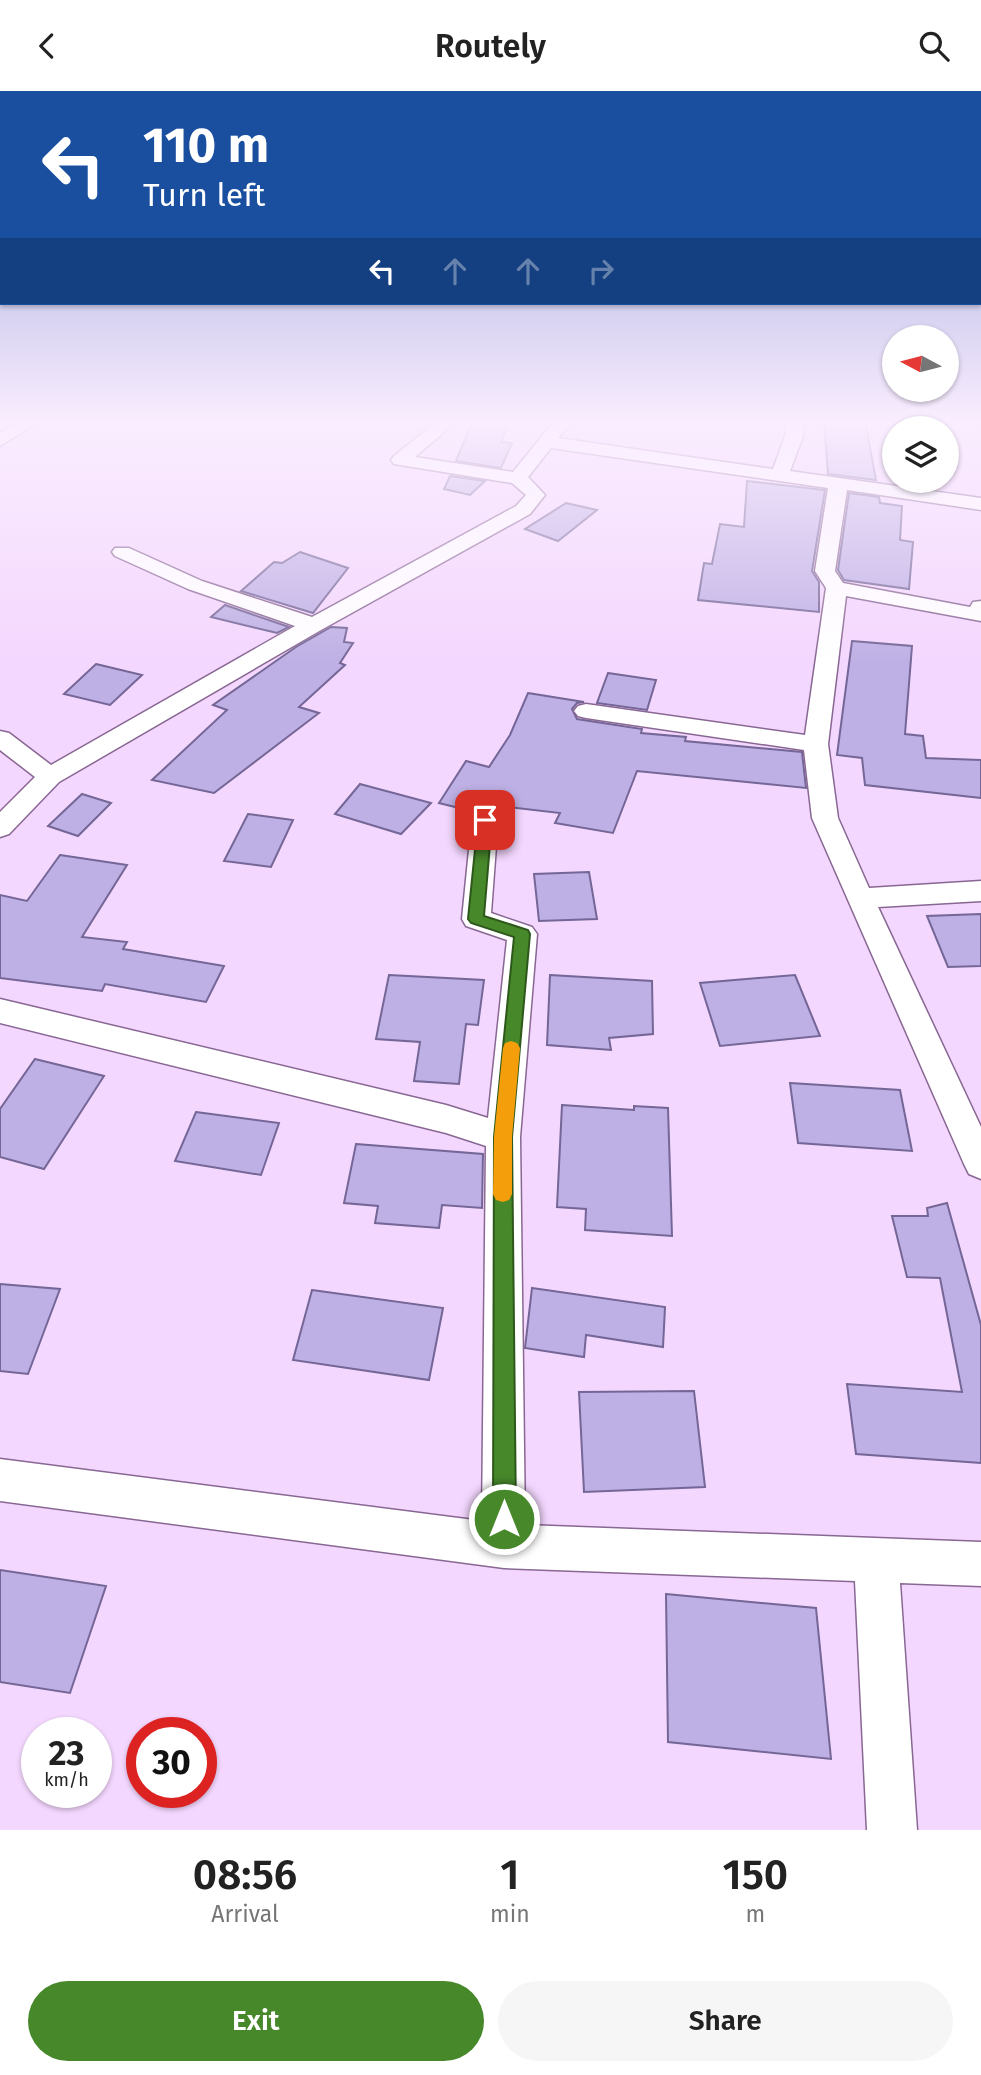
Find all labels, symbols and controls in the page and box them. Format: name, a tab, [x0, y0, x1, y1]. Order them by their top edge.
icon: back	[28, 27, 66, 65]
text: Routely	[435, 27, 546, 65]
icon: search	[915, 27, 953, 65]
text: 110 m	[143, 116, 269, 175]
icon: left	[28, 119, 119, 210]
text: Turn left	[143, 176, 265, 214]
icon: left	[363, 252, 401, 290]
icon: ahead	[436, 252, 474, 290]
icon: ahead	[509, 252, 547, 290]
icon: right	[582, 252, 620, 290]
north arrow	[882, 325, 959, 403]
map controls	[882, 325, 959, 493]
button: layers	[882, 416, 959, 493]
pin	[455, 790, 515, 850]
icon: arrive	[466, 801, 504, 839]
position arrow	[467, 1482, 541, 1556]
speed limit sign: 30	[126, 1717, 217, 1808]
text: 23	[48, 1732, 85, 1774]
text: km/h	[44, 1769, 89, 1791]
text: 08:56	[193, 1850, 297, 1900]
text: 1	[500, 1850, 519, 1900]
text: 150	[723, 1850, 788, 1900]
text: Arrival	[211, 1900, 279, 1928]
text: min	[490, 1900, 530, 1928]
text: m	[745, 1900, 765, 1928]
button: Exit	[28, 1981, 484, 2061]
button: Share	[498, 1981, 953, 2061]

